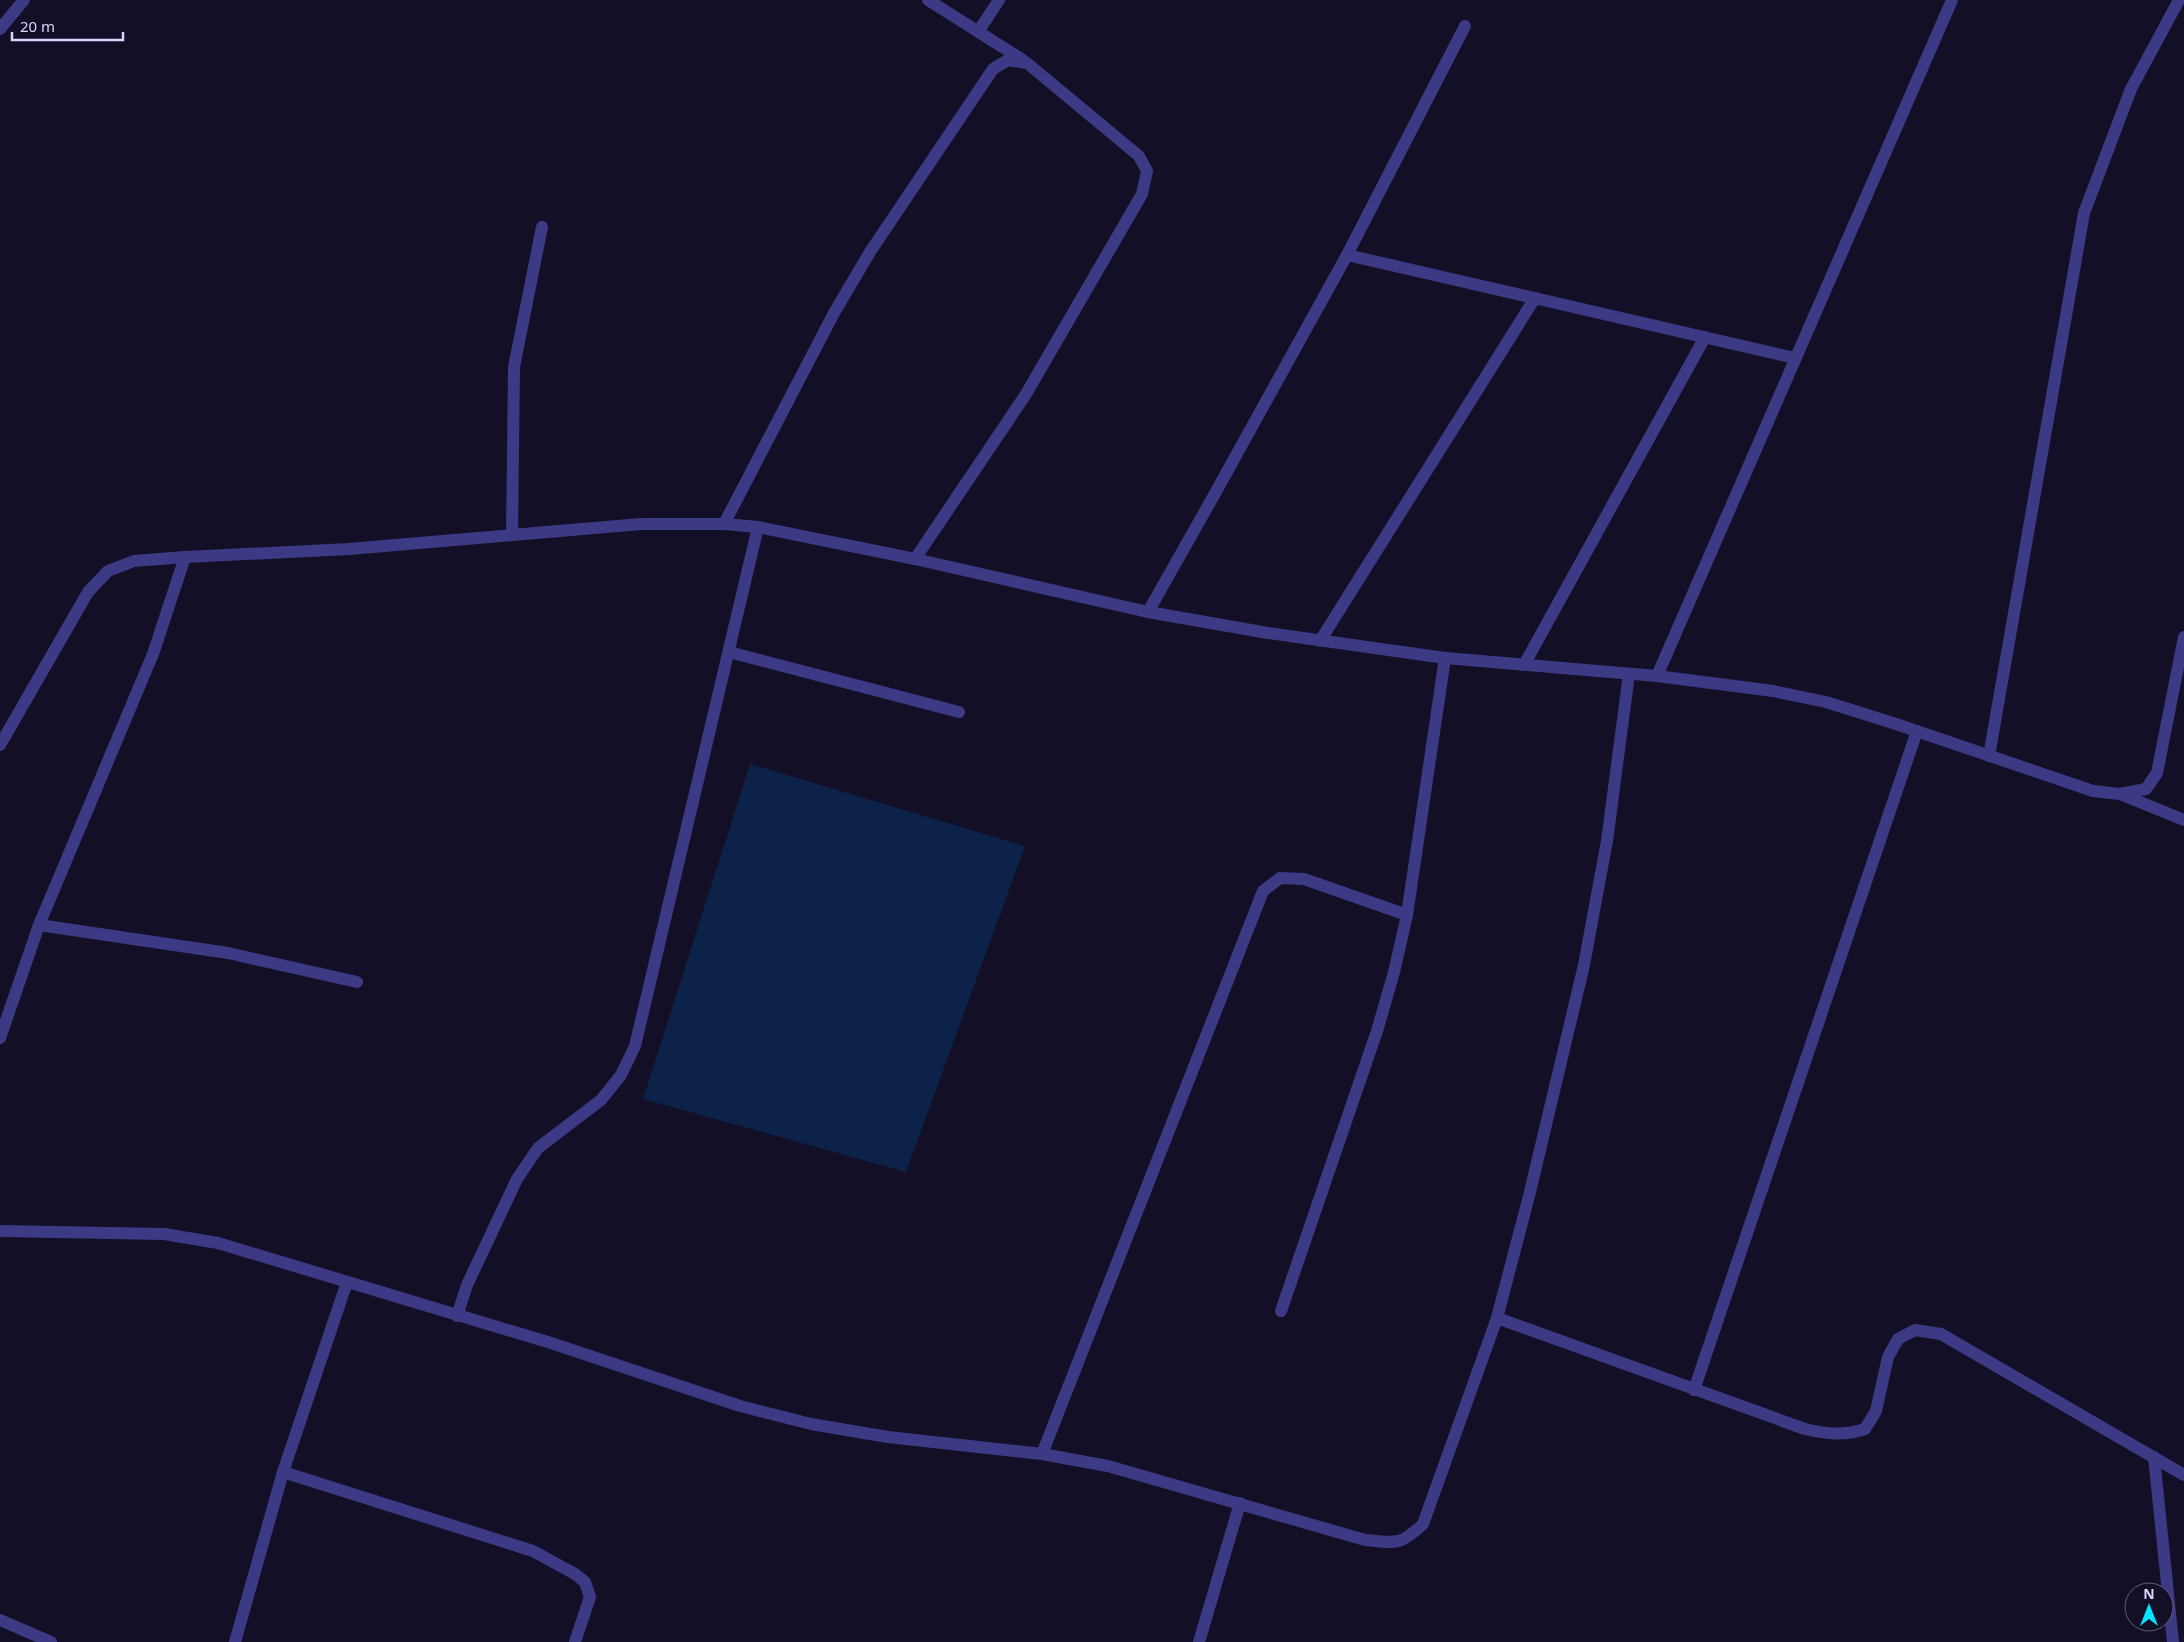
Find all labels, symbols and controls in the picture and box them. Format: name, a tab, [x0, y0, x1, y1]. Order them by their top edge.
scale bar	[12, 10, 124, 42]
text: 20 m	[20, 16, 55, 36]
north arrow	[2124, 1582, 2174, 1632]
text: N	[2143, 1584, 2155, 1603]

